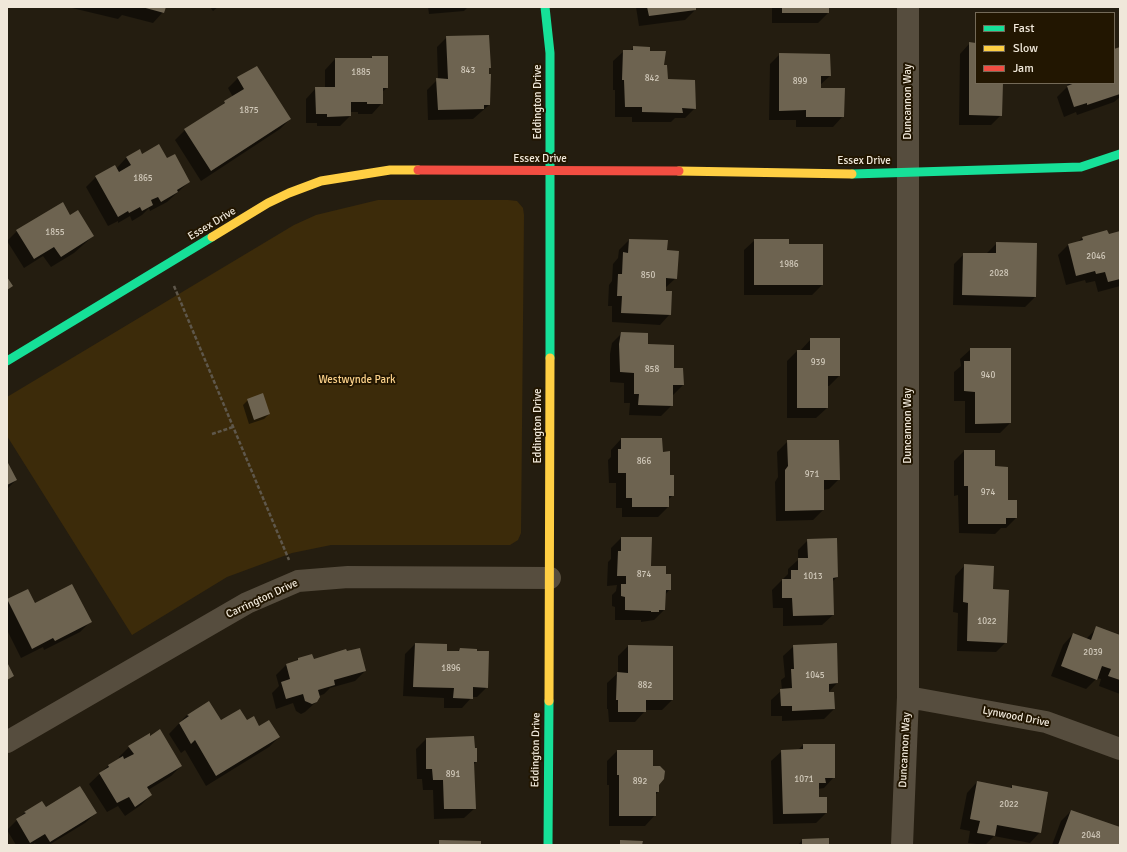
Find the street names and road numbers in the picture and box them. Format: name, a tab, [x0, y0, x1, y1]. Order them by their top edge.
street label: Eddington Drive	[531, 64, 545, 140]
street label: Duncannon Way	[901, 64, 915, 140]
street label: Essex Drive	[513, 152, 567, 166]
street label: Essex Drive	[837, 154, 891, 168]
street label: Essex Drive	[186, 205, 238, 243]
street label: Eddington Drive	[531, 388, 545, 464]
street label: Duncannon Way	[901, 388, 915, 464]
street label: Carrington Drive	[224, 577, 300, 621]
street label: Lynwood Drive	[981, 704, 1051, 730]
street label: Eddington Drive	[529, 712, 543, 788]
street label: Duncannon Way	[896, 712, 914, 788]

